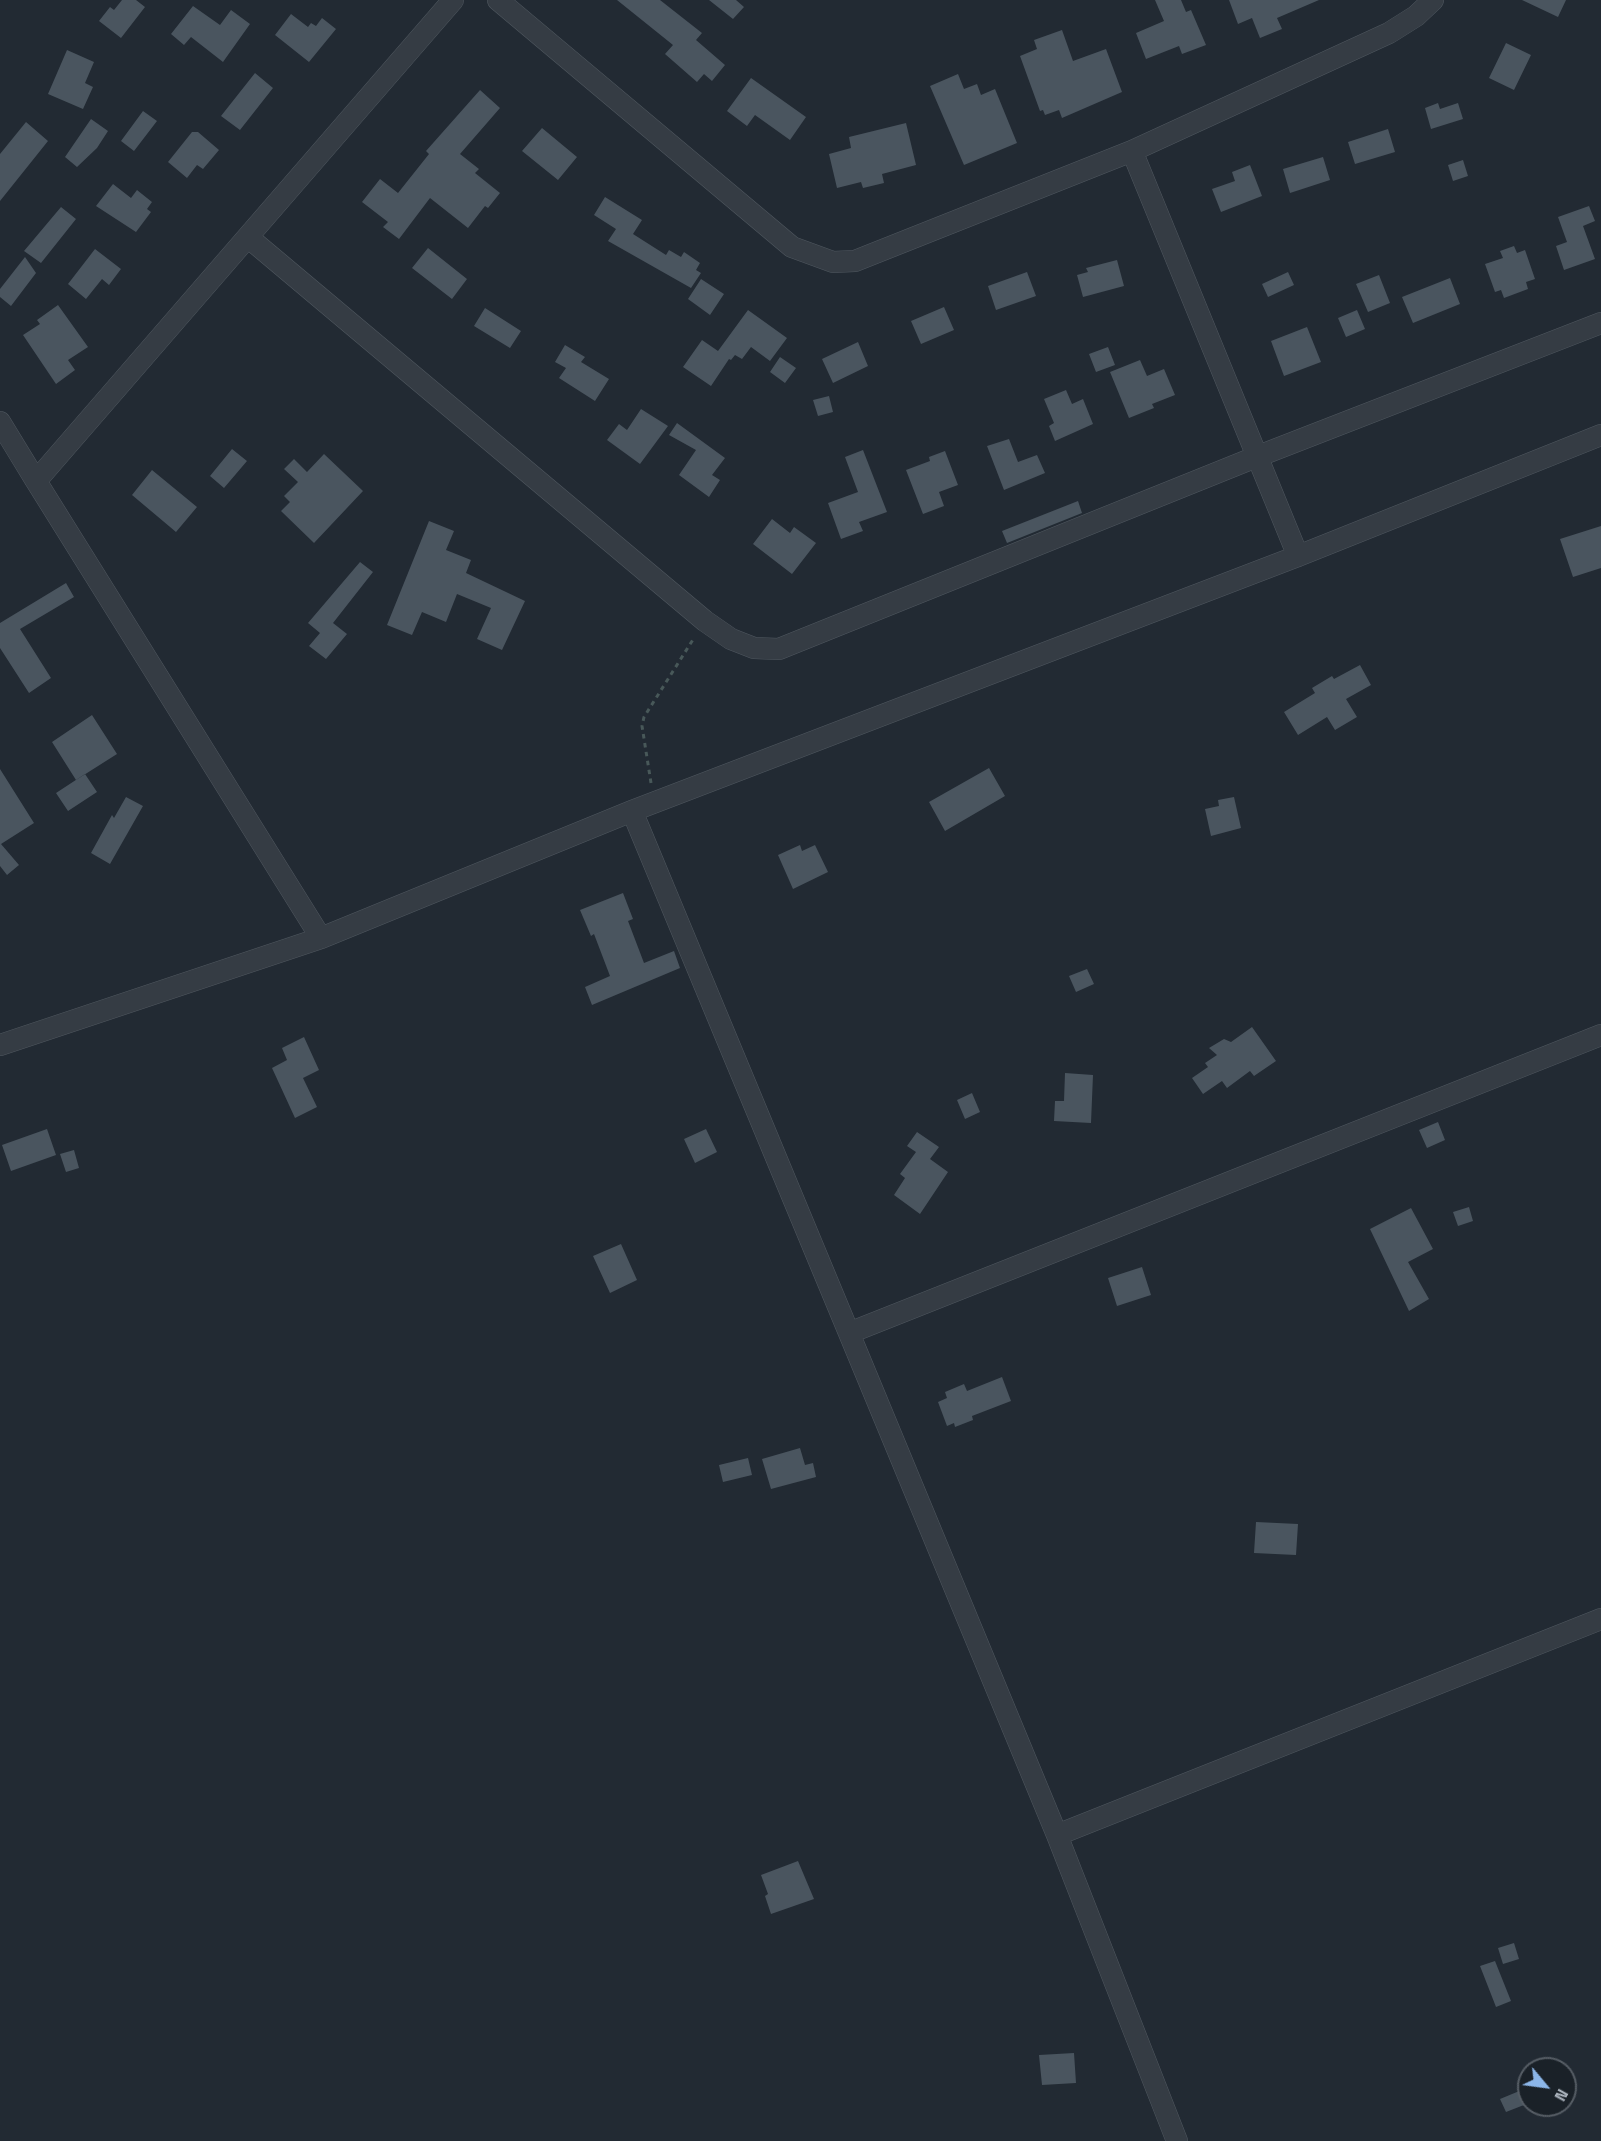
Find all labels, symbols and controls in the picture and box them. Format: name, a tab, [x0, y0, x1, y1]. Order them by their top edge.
north arrow	[1517, 2057, 1577, 2117]
text: N	[1550, 2085, 1573, 2105]

